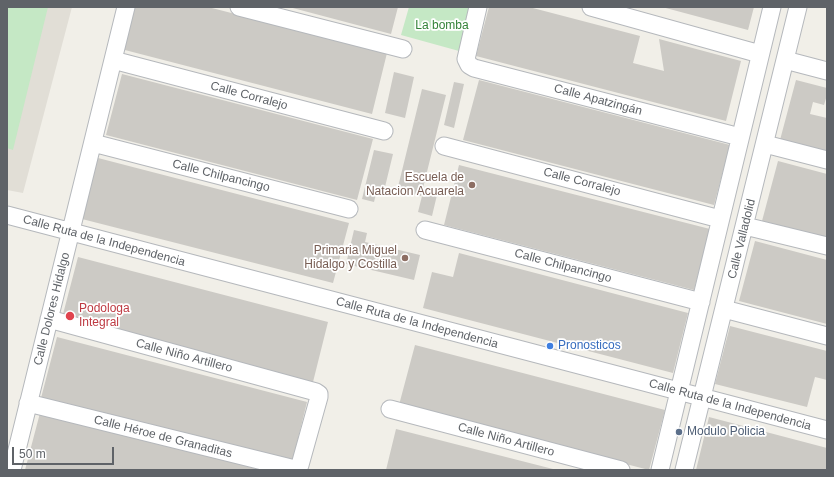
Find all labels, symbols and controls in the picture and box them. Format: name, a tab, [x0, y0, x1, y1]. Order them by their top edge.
park label: La bomba	[415, 19, 469, 33]
street label: Calle Corralejo	[209, 79, 289, 113]
street label: Calle Apatzingán	[552, 81, 644, 119]
street label: Calle Chilpancingo	[171, 157, 271, 195]
street label: Calle Corralejo	[542, 165, 622, 199]
place label: Escuela de Natacion Acuarela	[366, 171, 464, 199]
marker: Escuela de Natacion Acuarela	[467, 180, 477, 190]
street label: Calle Valladolid	[725, 198, 759, 280]
street label: Calle Ruta de la Independencia	[21, 212, 187, 270]
place label: Primaria Miguel Hidalgo y Costilla	[304, 244, 397, 272]
street label: Calle Chilpancingo	[513, 246, 613, 286]
street label: Calle Dolores Hidalgo	[31, 251, 73, 367]
marker: Primaria Miguel Hidalgo y Costilla	[400, 253, 410, 263]
street label: Calle Ruta de la Independencia	[334, 294, 500, 352]
place label: Podologa Integral	[79, 302, 130, 330]
marker: Podologa Integral	[64, 310, 76, 322]
street label: Calle Niño Artillero	[134, 336, 234, 376]
place label: Pronosticos	[558, 339, 621, 353]
marker: Pronosticos	[545, 341, 555, 351]
street label: Calle Ruta de la Independencia	[647, 376, 813, 434]
street label: Calle Héroe de Granaditas	[92, 413, 234, 461]
street label: Calle Niño Artillero	[456, 420, 556, 460]
place label: Modulo Policia	[687, 425, 765, 439]
marker: Modulo Policia	[674, 427, 684, 437]
scale bar	[14, 439, 116, 465]
text: 50 m	[19, 447, 46, 461]

